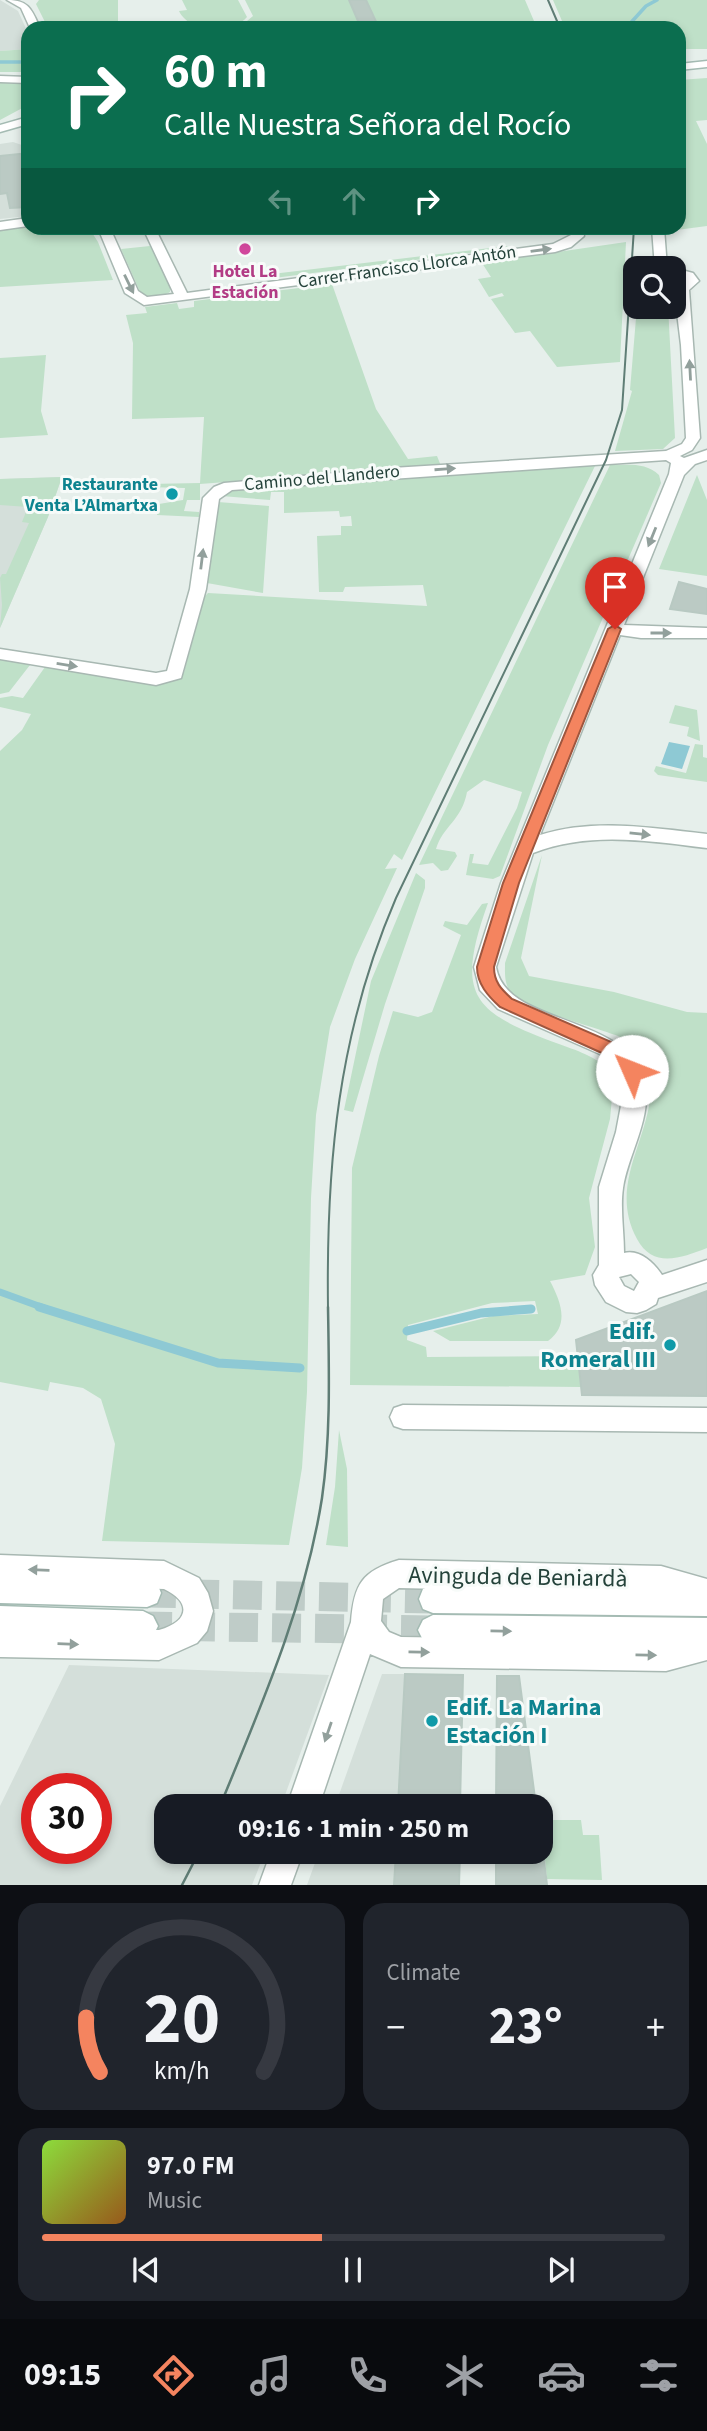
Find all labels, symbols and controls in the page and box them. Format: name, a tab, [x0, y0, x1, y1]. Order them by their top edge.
text: 60 m	[164, 37, 268, 107]
icon: right	[49, 49, 140, 140]
text: Calle Nuestra Señora del Rocío	[164, 102, 571, 148]
icon: left	[262, 182, 300, 220]
icon: ahead	[335, 182, 373, 220]
icon: right	[408, 182, 446, 220]
street label: Carrer Francisco Llorca Antón	[296, 239, 518, 295]
marker: Hotel La Estación	[237, 241, 253, 257]
one-way arrow	[530, 244, 552, 255]
map controls	[623, 256, 686, 319]
button: search	[623, 256, 686, 319]
place label: Hotel La Estación	[211, 259, 279, 305]
one-way arrow	[123, 274, 135, 294]
one-way arrow	[684, 359, 695, 381]
street label: Camino del Llandero	[243, 459, 401, 497]
one-way arrow	[434, 463, 456, 474]
place label: Restaurante Venta L’Almartxa	[24, 472, 158, 518]
marker: Restaurante Venta L’Almartxa	[164, 486, 180, 502]
one-way arrow	[647, 527, 658, 548]
one-way arrow	[196, 548, 207, 570]
pin	[585, 557, 645, 629]
icon: arrive	[596, 568, 634, 606]
one-way arrow	[650, 627, 672, 639]
one-way arrow	[56, 660, 78, 671]
one-way arrow	[629, 829, 651, 840]
position arrow	[595, 1034, 669, 1108]
place label: Edif. Romeral III	[540, 1314, 656, 1377]
marker: Edif. Romeral III	[662, 1337, 678, 1353]
street label: Avinguda de Beniardà	[408, 1558, 628, 1596]
one-way arrow	[28, 1565, 50, 1576]
one-way arrow	[491, 1625, 513, 1637]
one-way arrow	[57, 1639, 79, 1650]
one-way arrow	[408, 1646, 430, 1658]
one-way arrow	[636, 1650, 658, 1661]
place label: Edif. La Marina Estación I	[446, 1690, 601, 1753]
marker: Edif. La Marina Estación I	[424, 1713, 440, 1729]
one-way arrow	[322, 1722, 333, 1743]
speed limit sign: 30	[21, 1773, 112, 1864]
text: 09:16 · 1 min · 250 m	[238, 1810, 469, 1847]
text: Climate	[387, 1956, 460, 1989]
text: 20	[143, 1968, 220, 2072]
text: 23°	[489, 1990, 563, 2064]
text: −	[387, 2001, 405, 2055]
text: +	[646, 2001, 665, 2055]
text: km/h	[154, 2053, 209, 2089]
text: 97.0 FM	[147, 2147, 235, 2184]
text: Music	[147, 2184, 202, 2217]
icon: previous	[127, 2251, 165, 2289]
icon: pause	[334, 2251, 372, 2289]
icon: next	[542, 2251, 580, 2289]
icon: directions	[149, 2351, 198, 2400]
icon: music	[246, 2351, 295, 2400]
icon: phone	[343, 2351, 392, 2400]
icon: climate	[440, 2351, 489, 2400]
icon: car	[537, 2351, 586, 2400]
icon: filters	[634, 2351, 683, 2400]
text: 09:15	[24, 2352, 101, 2398]

